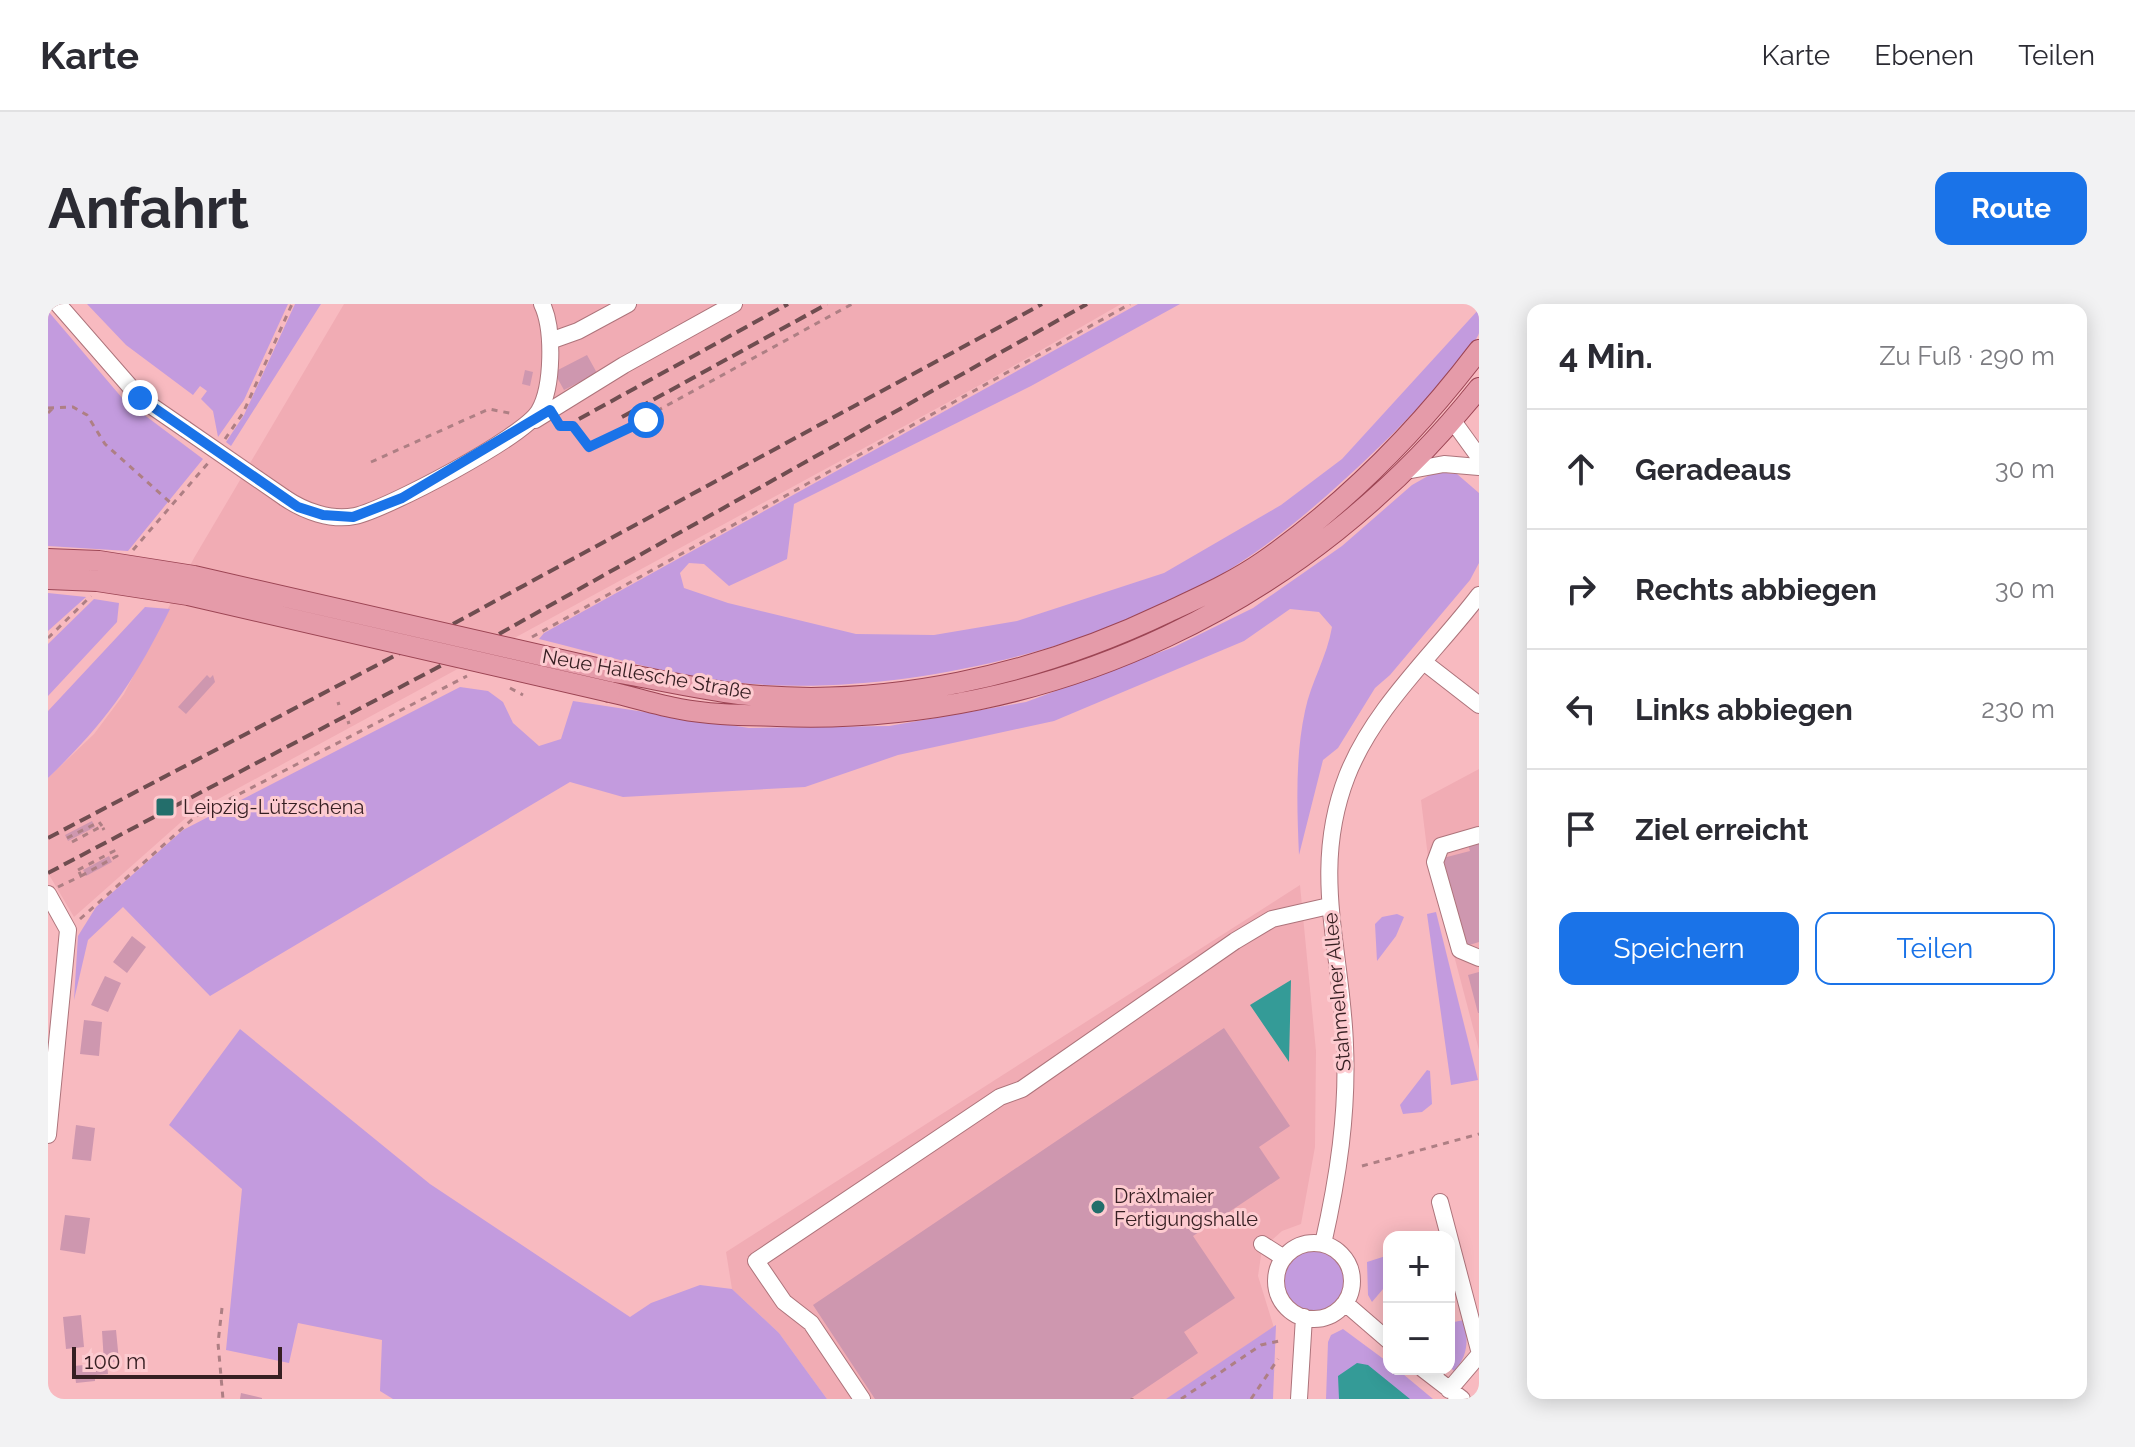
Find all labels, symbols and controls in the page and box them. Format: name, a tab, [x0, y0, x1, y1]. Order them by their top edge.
text: Karte	[40, 33, 139, 78]
text: Karte	[1762, 39, 1830, 72]
text: Ebenen	[1874, 39, 1974, 72]
text: Teilen	[2018, 39, 2095, 72]
button: Route	[1935, 172, 2087, 245]
text: Anfahrt	[48, 175, 249, 241]
text: 4 Min.	[1559, 336, 1653, 376]
text: Zu Fuß · 290 m	[1879, 341, 2055, 371]
route end	[122, 380, 158, 416]
route start	[628, 402, 664, 438]
icon: ahead	[1559, 447, 1603, 491]
text: Geradeaus	[1635, 452, 1791, 487]
text: 30 m	[1995, 454, 2055, 484]
icon: right	[1559, 567, 1603, 611]
text: Rechts abbiegen	[1635, 572, 1877, 607]
text: 30 m	[1995, 574, 2055, 604]
street label: Neue Hallesche Straße	[540, 644, 754, 704]
icon: left	[1559, 687, 1603, 731]
text: Links abbiegen	[1635, 692, 1853, 727]
text: 230 m	[1981, 694, 2055, 724]
place label: Leipzig-Lützschena	[183, 795, 364, 819]
marker: Leipzig-Lützschena	[154, 796, 176, 818]
icon: arrive	[1559, 807, 1603, 851]
text: Ziel erreicht	[1635, 812, 1808, 847]
street label: Stahmelner Allee	[1318, 911, 1356, 1072]
button: Speichern	[1559, 912, 1799, 985]
button: Teilen	[1815, 912, 2055, 985]
place label: Dräxlmaier Fertigungshalle	[1114, 1184, 1258, 1231]
marker: Dräxlmaier Fertigungshalle	[1089, 1198, 1107, 1216]
map controls	[1383, 1231, 1455, 1375]
button: +	[1383, 1231, 1455, 1303]
button: −	[1383, 1303, 1455, 1375]
scale bar	[72, 1343, 282, 1379]
text: 100 m	[84, 1348, 146, 1374]

